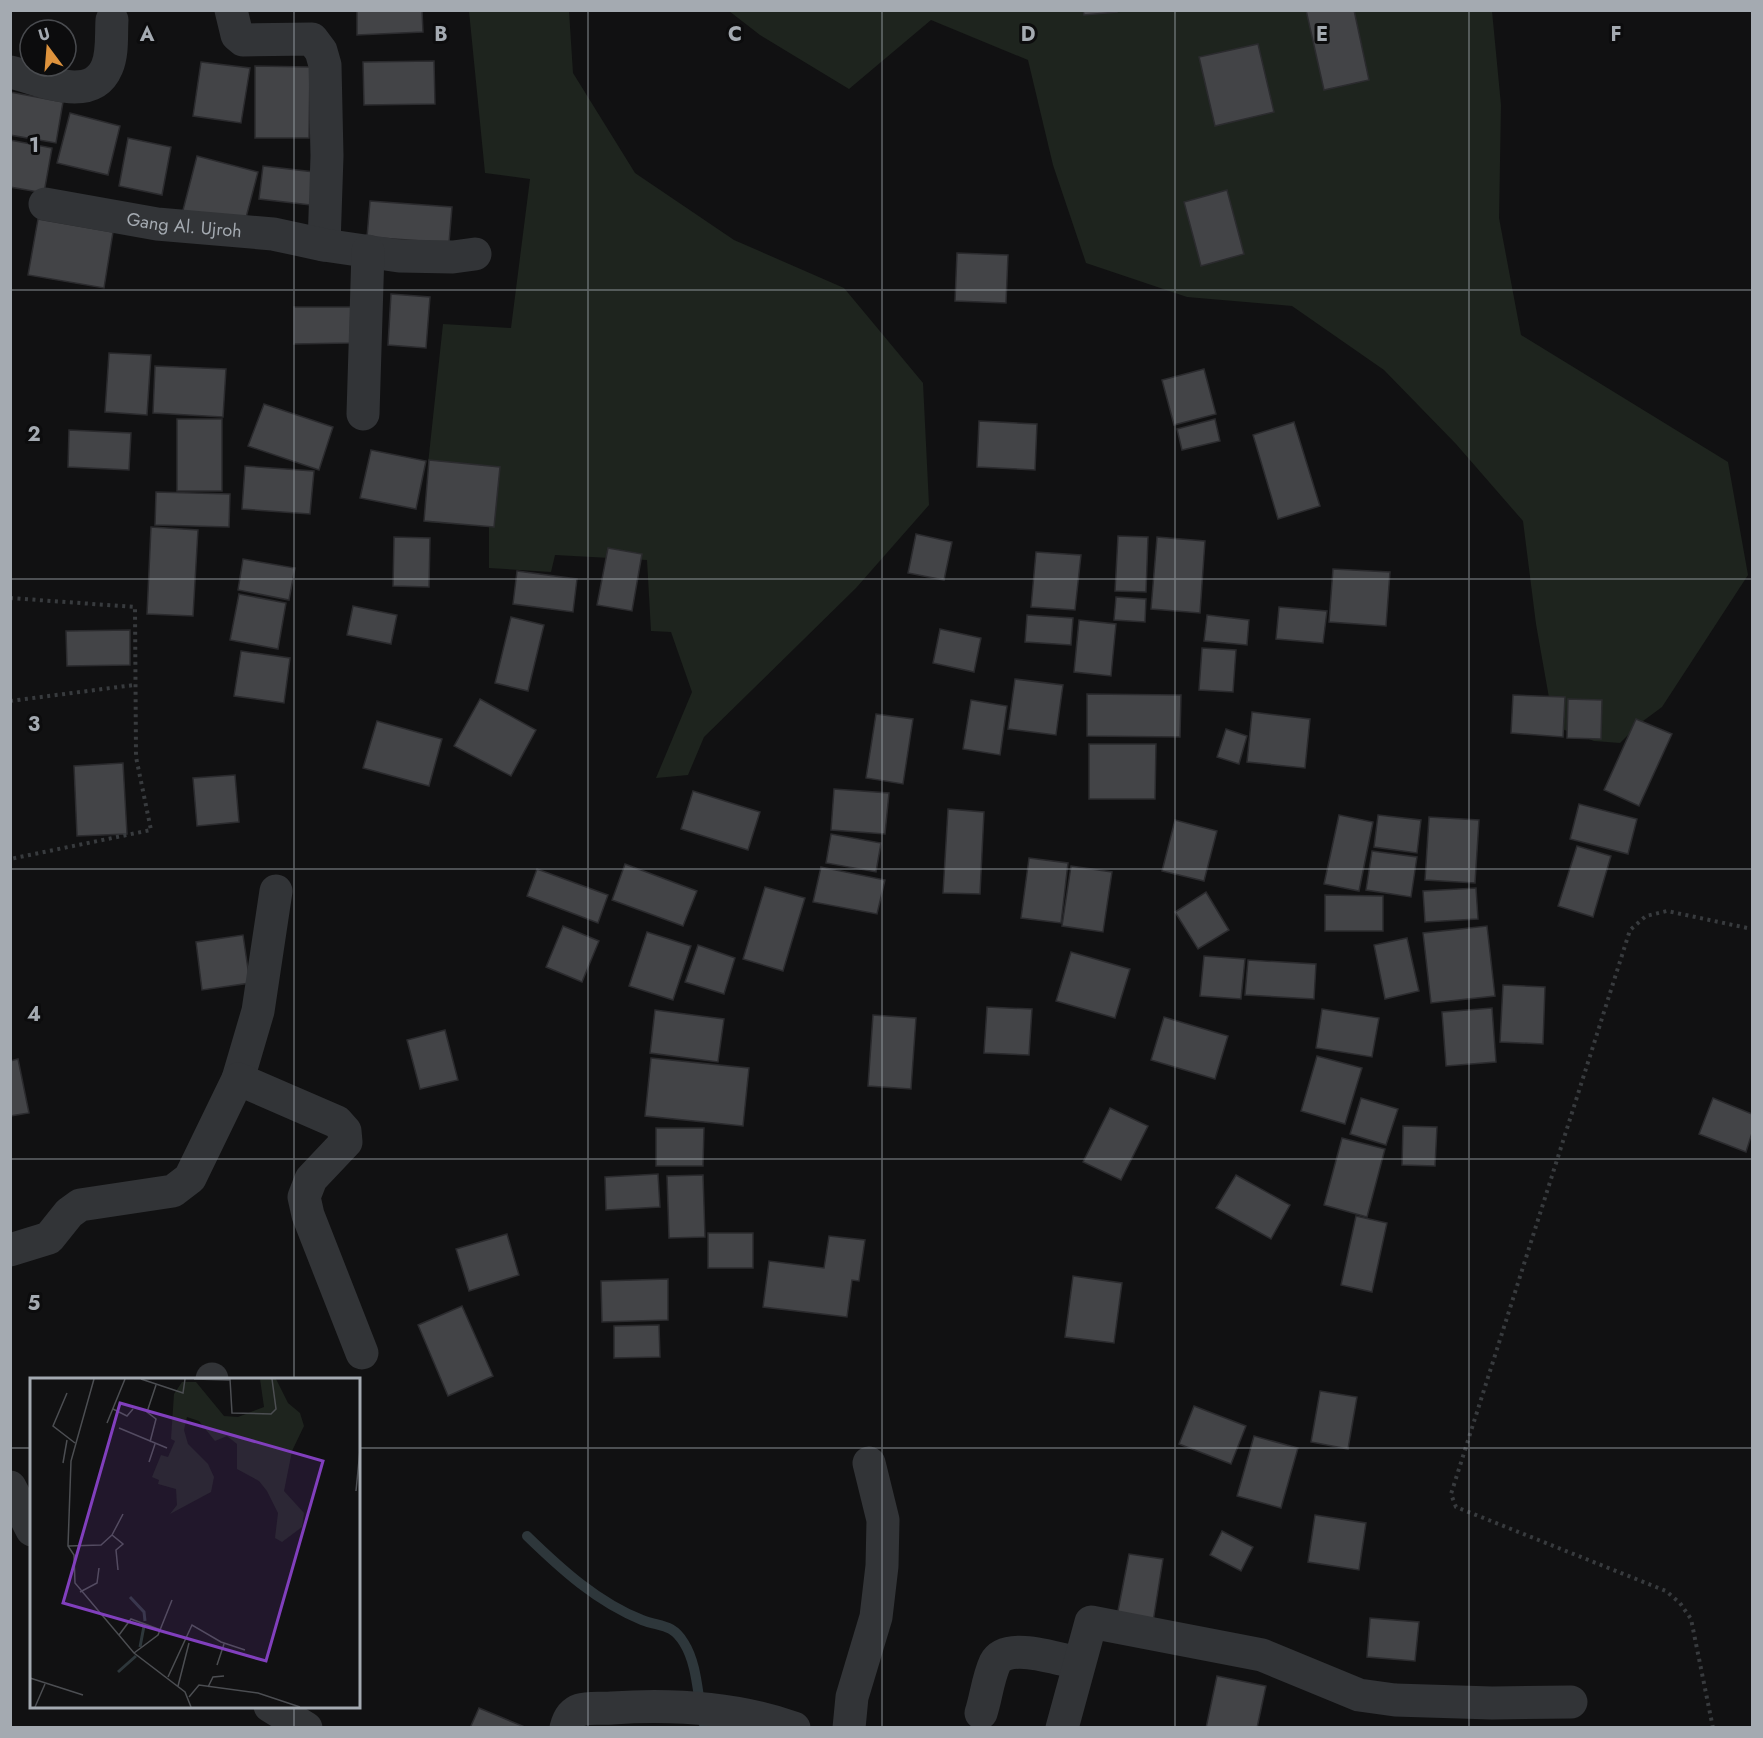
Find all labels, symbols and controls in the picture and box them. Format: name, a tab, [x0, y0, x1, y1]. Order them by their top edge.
north arrow	[18, 18, 78, 78]
text: A	[139, 20, 155, 49]
text: B	[434, 20, 448, 49]
text: C	[728, 20, 742, 49]
text: D	[1021, 20, 1035, 49]
text: E	[1316, 20, 1328, 49]
text: F	[1610, 20, 1622, 49]
text: U	[35, 21, 53, 47]
text: 1	[29, 131, 39, 160]
street label: Gang Al. Ujroh	[125, 206, 243, 244]
text: 2	[27, 420, 41, 449]
text: 3	[28, 710, 40, 739]
text: 4	[27, 1000, 41, 1029]
text: 5	[28, 1289, 41, 1318]
inset map	[30, 1378, 360, 1708]

